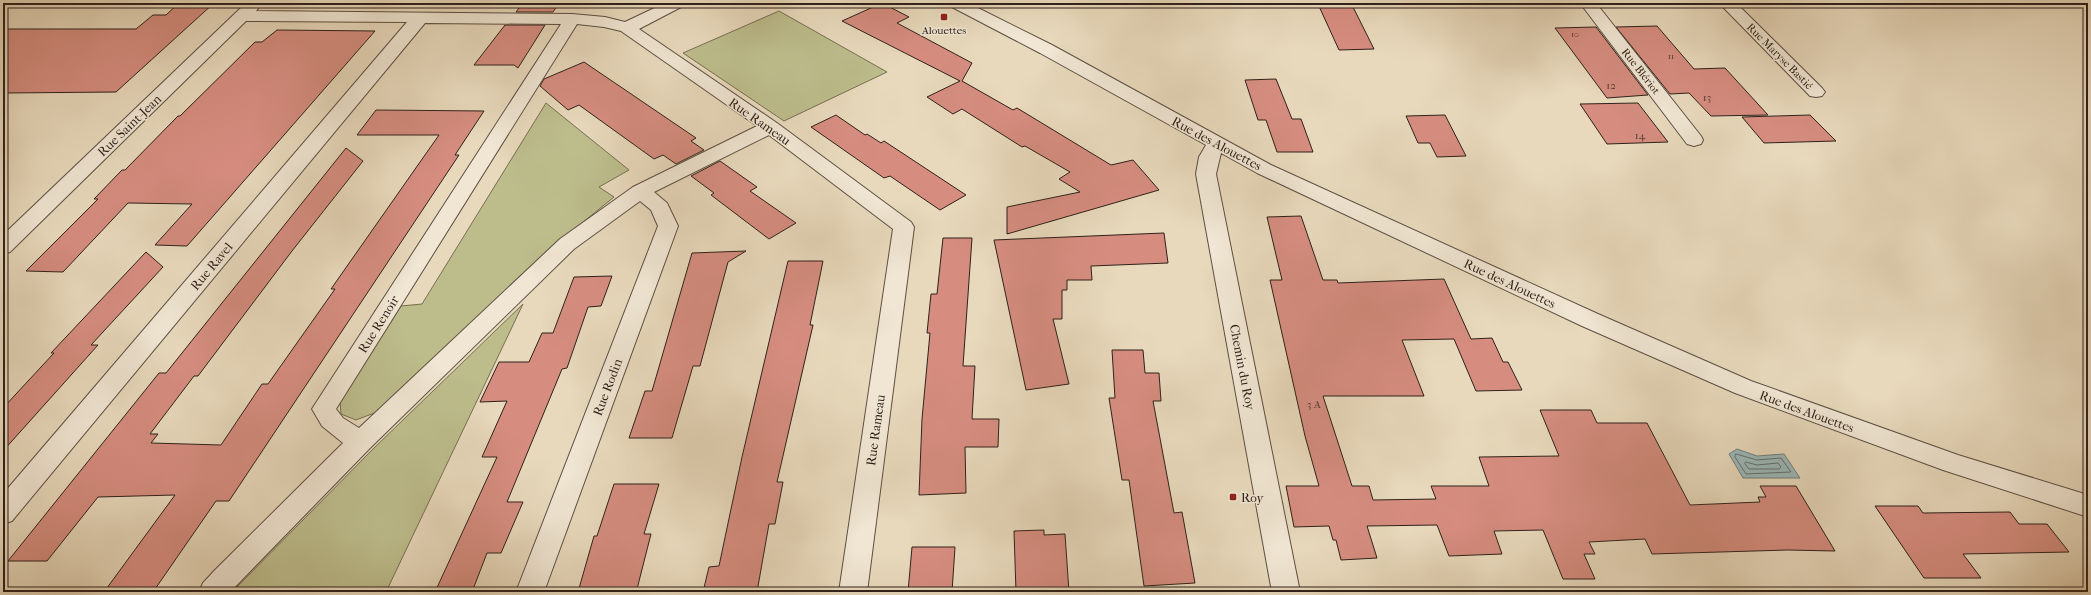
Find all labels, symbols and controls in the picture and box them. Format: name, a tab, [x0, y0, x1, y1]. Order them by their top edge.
marker: Alouettes	[939, 12, 949, 22]
street label: Rue Maryse Bastié	[1744, 21, 1816, 92]
place label: Alouettes	[921, 24, 966, 37]
house number: 10	[1571, 29, 1579, 39]
street label: Rue Blériot	[1619, 46, 1663, 97]
house number: 11	[1668, 51, 1674, 61]
house number: 12	[1606, 79, 1616, 92]
street label: Rue Saint-Jean	[95, 91, 165, 159]
house number: 13	[1703, 91, 1711, 104]
street label: Rue Rameau	[726, 95, 794, 149]
street label: Rue des Alouettes	[1169, 113, 1264, 174]
house number: 14	[1635, 129, 1646, 142]
street label: Rue Ravel	[187, 239, 236, 293]
street label: Rue des Alouettes	[1462, 256, 1558, 311]
street label: Rue Renoir	[355, 292, 402, 356]
street label: Chemin du Roy	[1227, 323, 1258, 412]
street label: Rue Rodin	[590, 356, 625, 418]
street label: Rue des Alouettes	[1758, 387, 1856, 436]
street label: Rue Rameau	[863, 393, 888, 467]
house number: 3 A	[1307, 398, 1322, 411]
place label: Roy	[1241, 490, 1264, 505]
marker: Roy	[1228, 492, 1238, 502]

